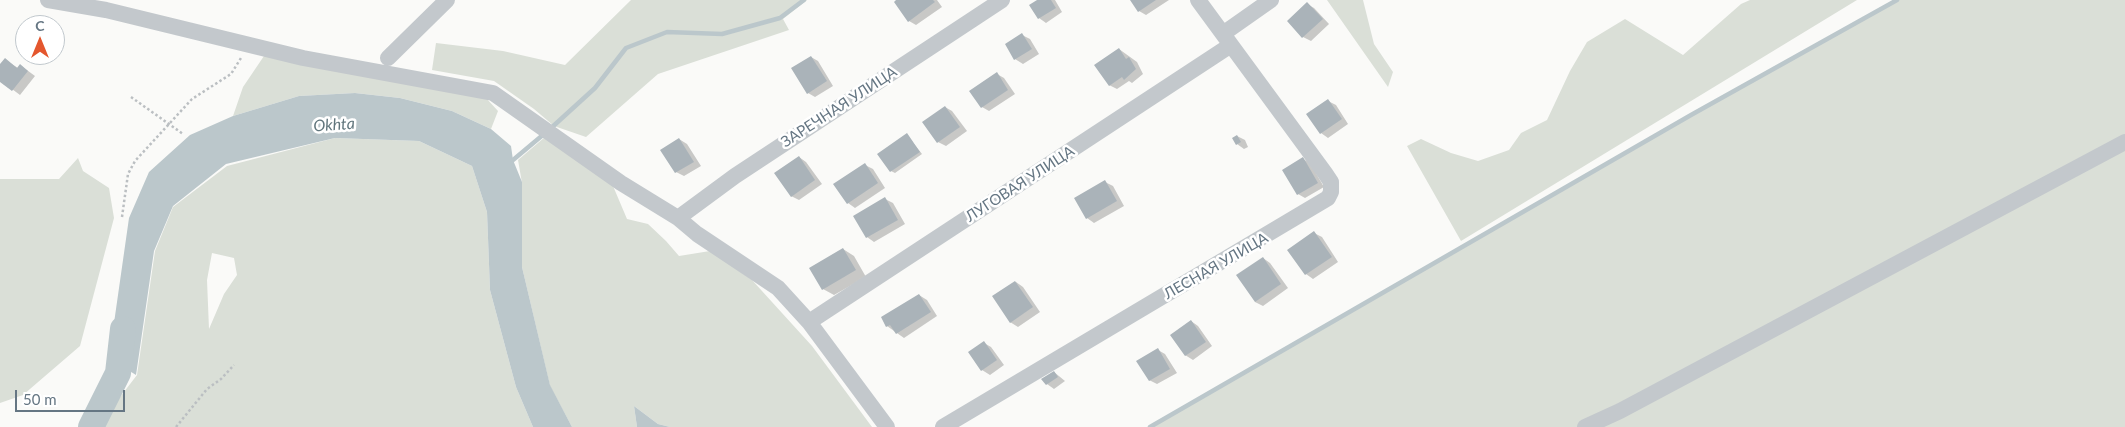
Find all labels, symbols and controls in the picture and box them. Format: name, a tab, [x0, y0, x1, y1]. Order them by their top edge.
north arrow	[15, 15, 65, 65]
text: С	[35, 17, 45, 34]
street label: ЗАРЕЧНАЯ УЛИЦА	[778, 63, 900, 151]
water label: Okhta	[313, 114, 355, 136]
street label: ЛУГОВАЯ УЛИЦА	[962, 142, 1078, 226]
street label: ЛЕСНАЯ УЛИЦА	[1161, 229, 1271, 303]
scale bar	[18, 380, 128, 412]
text: 50 m	[23, 390, 57, 408]

